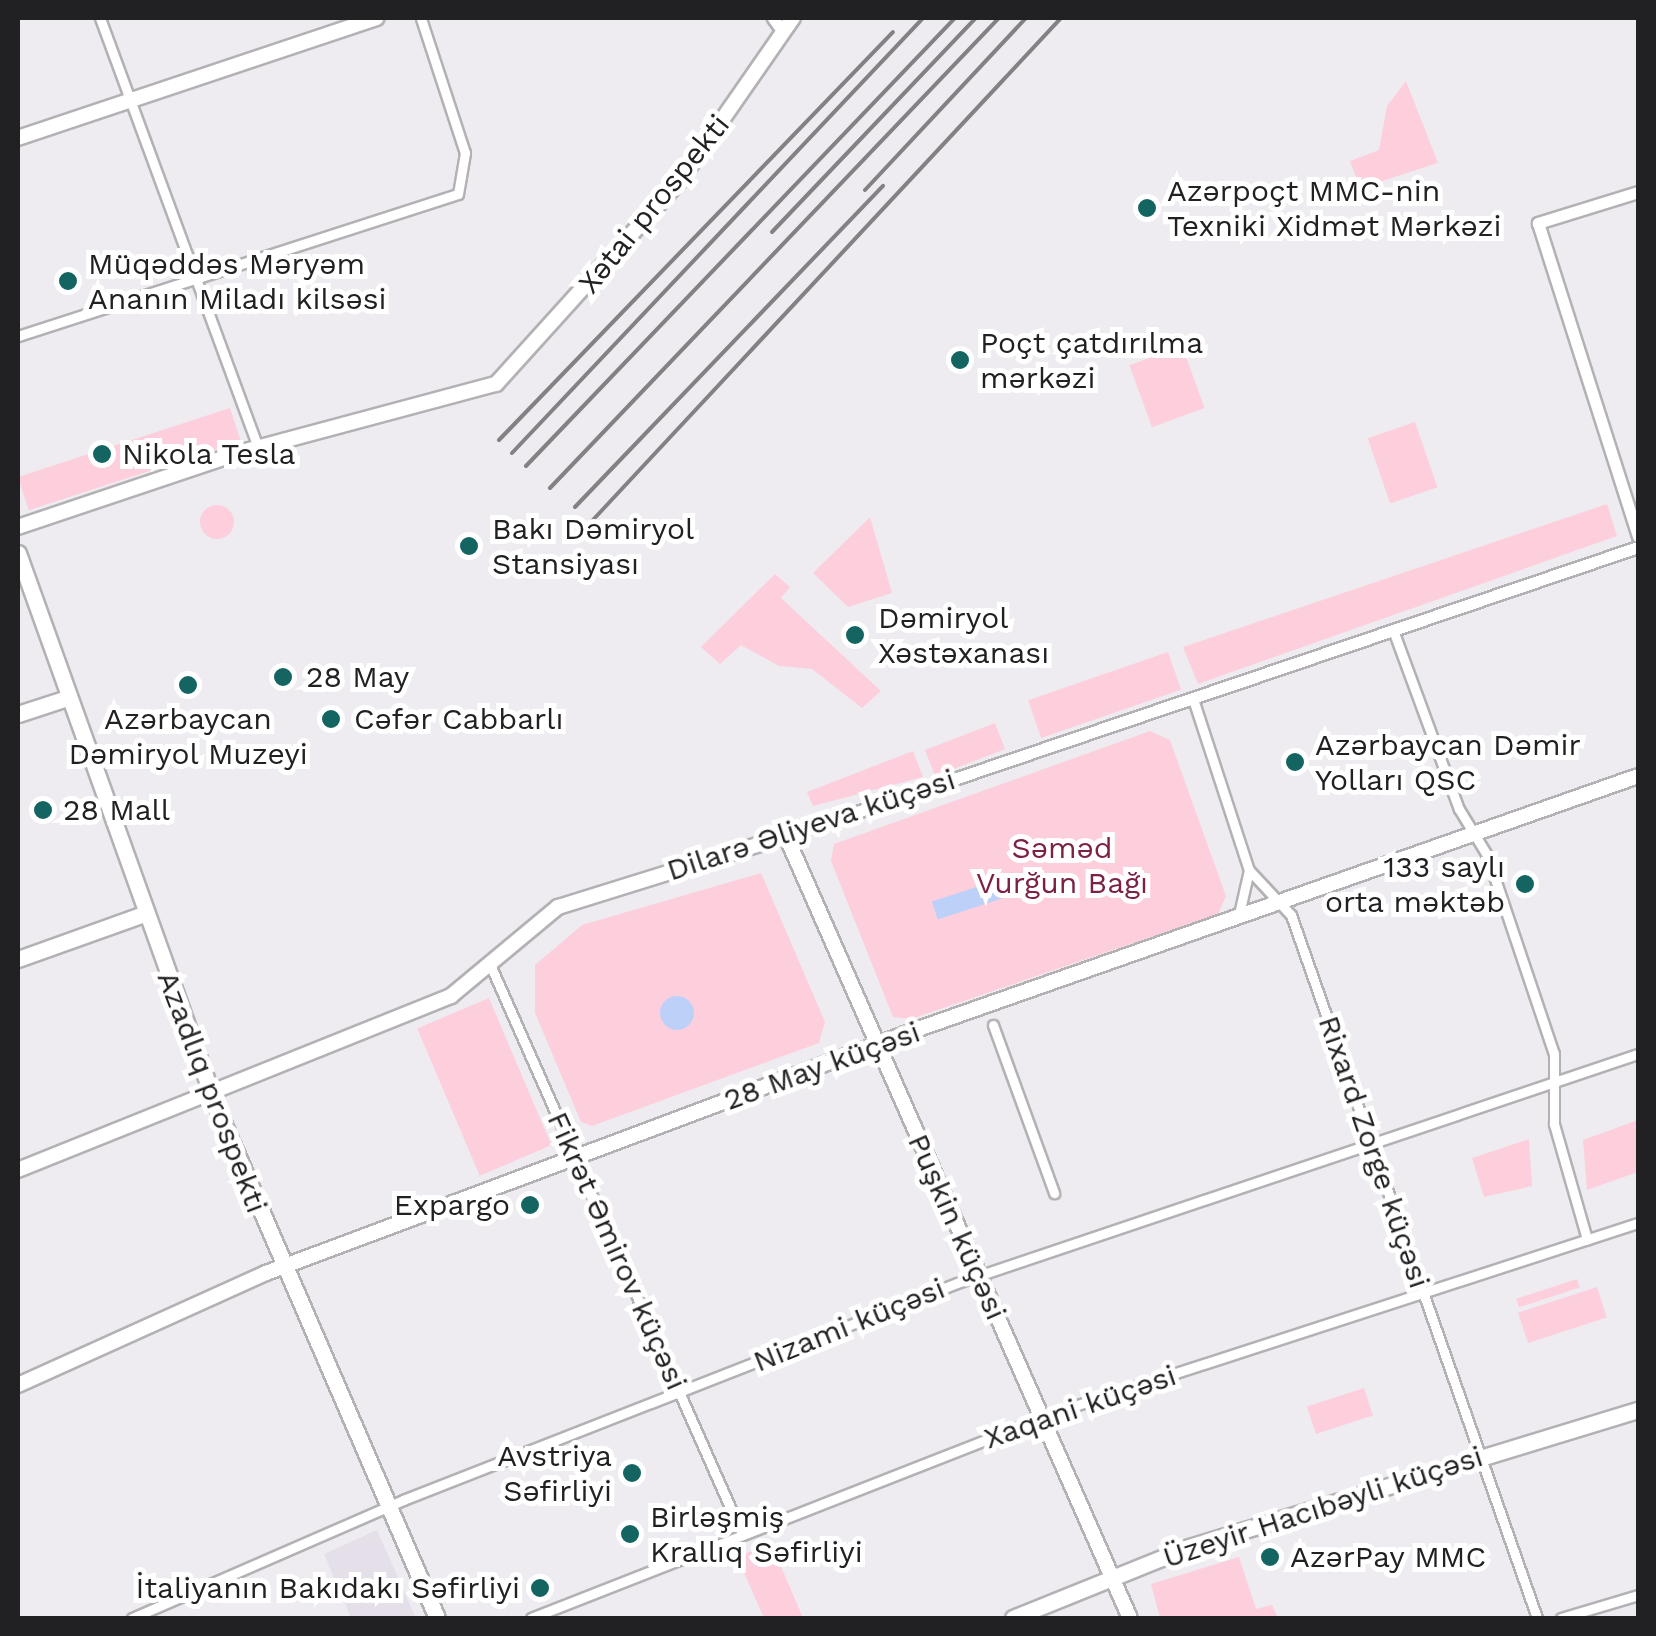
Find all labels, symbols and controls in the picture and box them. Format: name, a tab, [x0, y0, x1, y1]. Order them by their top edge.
street label: Xətai prospekti	[571, 107, 737, 301]
place label: Azərpoçt MMC-nin Texniki Xidmət Mərkəzi	[1167, 173, 1502, 244]
marker: Azərpoçt MMC-nin Texniki Xidmət Mərkəzi	[1136, 197, 1158, 219]
place label: Müqəddəs Məryəm Ananın Miladı kilsəsi	[88, 246, 386, 316]
marker: Müqəddəs Məryəm Ananın Miladı kilsəsi	[57, 270, 79, 292]
place label: Poçt çatdırılma mərkəzi	[980, 325, 1203, 396]
marker: Poçt çatdırılma mərkəzi	[949, 349, 971, 371]
place label: Nikola Tesla	[122, 436, 297, 472]
marker: Nikola Tesla	[91, 443, 113, 465]
place label: Bakı Dəmiryol Stansiyası	[492, 511, 694, 582]
marker: Bakı Dəmiryol Stansiyası	[456, 533, 482, 559]
place label: Dəmiryol Xəstəxanası	[878, 600, 1049, 670]
marker: Dəmiryol Xəstəxanası	[842, 622, 868, 648]
place label: 28 May	[306, 659, 409, 695]
marker: 28 May	[270, 664, 296, 690]
marker: Azərbaycan Dəmiryol Muzeyi	[177, 674, 199, 696]
place label: Azərbaycan Dəmiryol Muzeyi	[68, 701, 308, 772]
place label: Cəfər Cabbarlı	[354, 701, 564, 737]
marker: Cəfər Cabbarlı	[318, 706, 344, 732]
place label: Azərbaycan Dəmir Yolları QSC	[1315, 727, 1581, 798]
marker: Azərbaycan Dəmir Yolları QSC	[1284, 751, 1306, 773]
street label: Dilarə Əliyeva küçəsi	[662, 761, 960, 889]
place label: 28 Mall	[63, 792, 170, 828]
marker: 28 Mall	[32, 799, 54, 821]
park label: Səməd Vurğun Bağı	[976, 830, 1148, 900]
place label: 133 saylı orta məktəb	[1324, 849, 1505, 920]
marker: 133 saylı orta məktəb	[1514, 873, 1536, 895]
street label: Azadlıq prospekti	[149, 966, 275, 1218]
street label: Rixard Zorge küçəsi	[1310, 1011, 1438, 1293]
street label: 28 May küçəsi	[719, 1014, 925, 1118]
street label: Fikrət Əmirov küçəsi	[539, 1106, 695, 1396]
street label: Puşkin küçəsi	[900, 1128, 1014, 1326]
place label: Expargo	[394, 1187, 510, 1223]
marker: Expargo	[519, 1194, 541, 1216]
street label: Nizami küçəsi	[748, 1270, 950, 1380]
street label: Xaqani küçəsi	[979, 1357, 1181, 1457]
place label: Avstriya Səfirliyi	[497, 1438, 612, 1508]
street label: Üzeyir Hacıbəyli küçəsi	[1158, 1438, 1488, 1576]
marker: Avstriya Səfirliyi	[621, 1462, 643, 1484]
place label: Birləşmiş Krallıq Səfirliyi	[650, 1499, 863, 1570]
marker: Birləşmiş Krallıq Səfirliyi	[619, 1523, 641, 1545]
place label: AzərPay MMC	[1290, 1539, 1487, 1575]
marker: AzərPay MMC	[1259, 1546, 1281, 1568]
place label: İtaliyanın Bakıdakı Səfirliyi	[136, 1570, 520, 1606]
marker: İtaliyanın Bakıdakı Səfirliyi	[529, 1577, 551, 1599]

